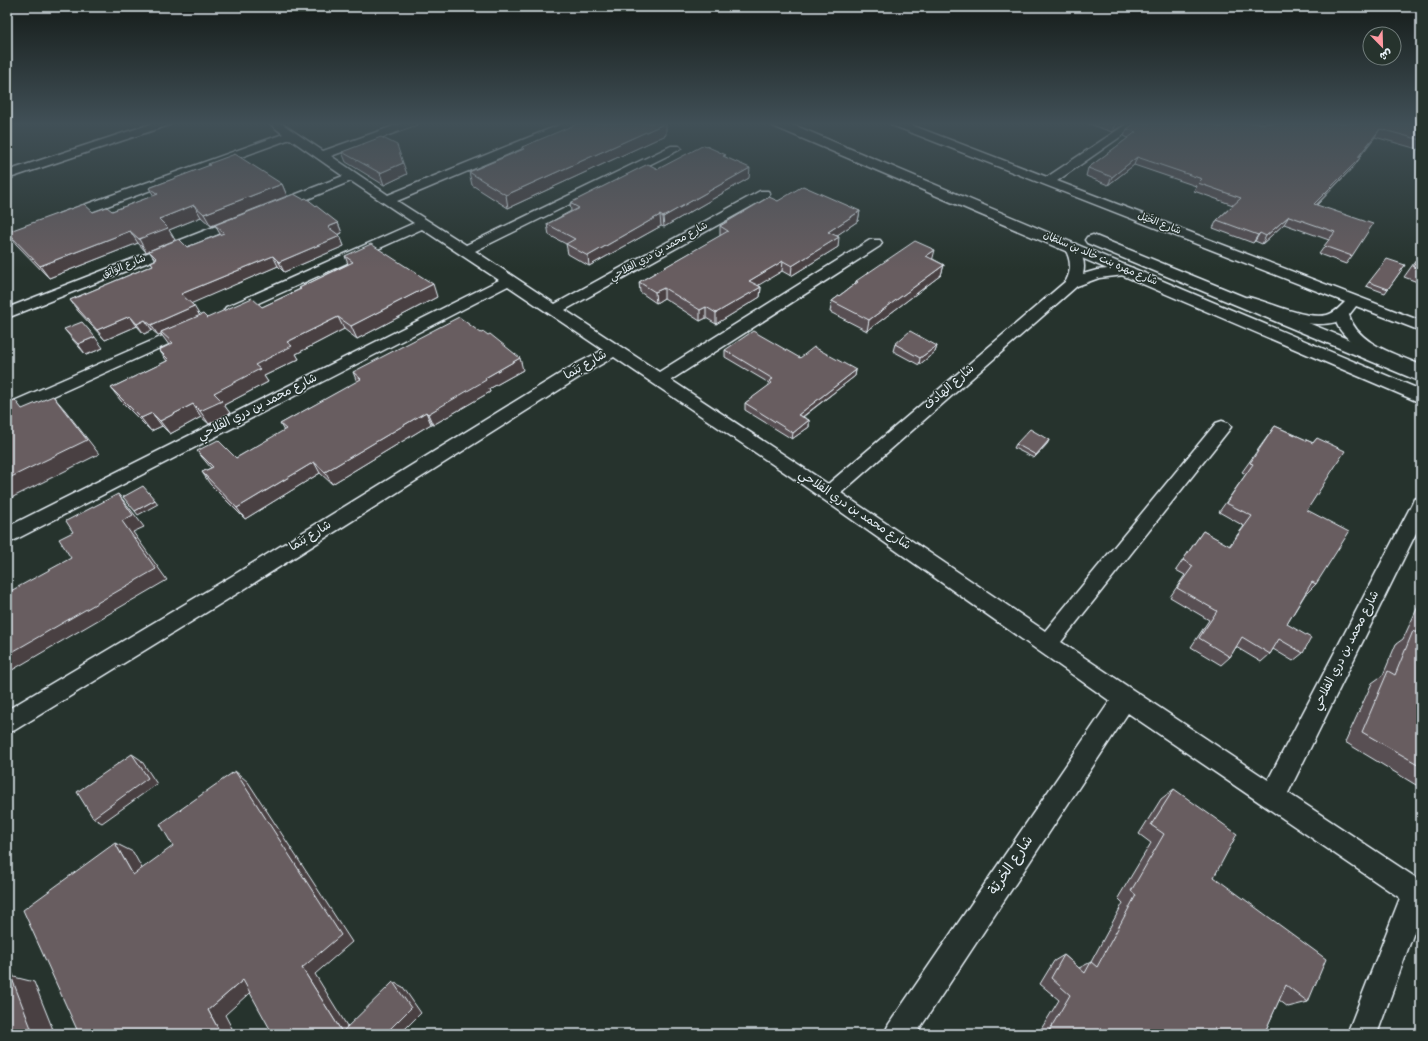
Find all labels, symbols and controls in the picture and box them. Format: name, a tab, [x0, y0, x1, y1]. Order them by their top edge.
north arrow	[1362, 26, 1402, 66]
text: ش	[1377, 45, 1393, 61]
street label: شارع الخَيْل	[1135, 209, 1183, 238]
street label: شارع محمد بن دري الفلاحي	[608, 220, 711, 286]
street label: شارع مهره بنت خالد بن سلطان	[1041, 229, 1159, 289]
street label: شارع الوَاثِق	[100, 253, 148, 281]
street label: شارع بَنَما	[562, 347, 610, 384]
street label: شارع الهادف	[922, 362, 978, 414]
street label: شارع محمد بن دري الفلاحي	[196, 372, 321, 446]
street label: شارع محمد بن دري الفلاحي	[794, 468, 913, 555]
street label: شارع بَنَما	[287, 518, 334, 555]
street label: شارع محمد بن دري الفلاحي	[1311, 589, 1385, 714]
street label: شارع الحُريّة	[985, 833, 1038, 899]

